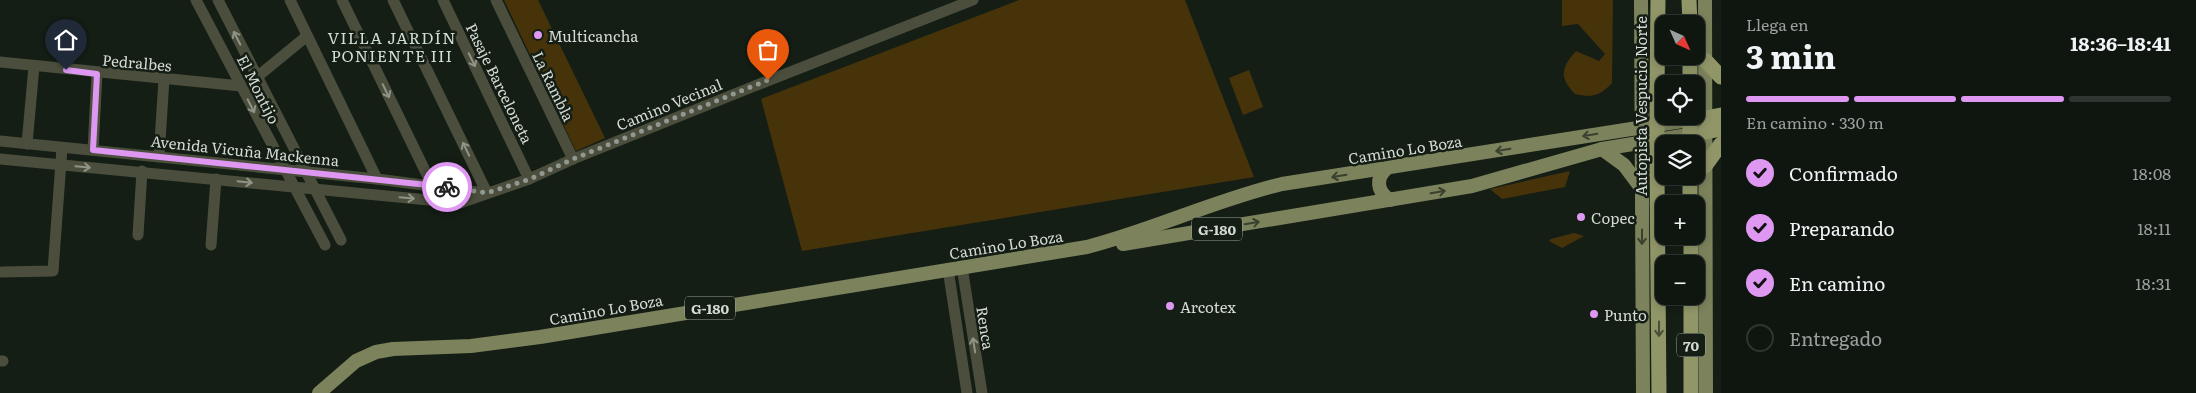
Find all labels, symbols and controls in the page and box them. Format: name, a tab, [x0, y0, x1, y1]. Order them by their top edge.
text: Llega en	[1746, 12, 1809, 36]
north arrow	[1655, 15, 1705, 65]
map controls	[1655, 15, 1705, 305]
street label: Autopista Vespucio Norte	[1629, 16, 1652, 196]
pin	[45, 19, 87, 70]
street label: Pasaje Barceloneta	[461, 19, 540, 148]
place label: Multicancha	[548, 24, 639, 47]
district label: VILLA JARDÍN PONIENTE III	[327, 25, 457, 67]
icon: home	[52, 26, 80, 54]
marker: Multicancha	[532, 29, 544, 41]
pin	[747, 29, 789, 80]
text: 18:36–18:41	[2070, 29, 2171, 57]
one-way arrow	[232, 30, 242, 45]
text: 3 min	[1746, 31, 1836, 79]
icon: bag	[754, 36, 782, 64]
street label: La Rambla	[527, 47, 581, 126]
street label: Pedralbes	[101, 48, 173, 77]
street label: El Montijo	[232, 50, 286, 128]
one-way arrow	[467, 52, 477, 67]
street label: Camino Vecinal	[613, 72, 725, 136]
button: locate	[1655, 75, 1705, 125]
one-way arrow	[382, 83, 391, 98]
one-way arrow	[246, 98, 256, 113]
text: En camino · 330 m	[1746, 110, 1884, 134]
street label: Avenida Vicuña Mackenna	[150, 129, 341, 171]
street label: Camino Lo Boza	[1347, 129, 1464, 169]
one-way arrow	[1583, 131, 1599, 141]
button: layers	[1655, 135, 1705, 185]
one-way arrow	[461, 142, 470, 157]
one-way arrow	[1495, 145, 1511, 155]
icon: check	[1746, 159, 1774, 187]
text: Confirmado	[1789, 159, 1898, 187]
text: 18:08	[2132, 161, 2171, 185]
one-way arrow	[75, 162, 91, 172]
courier	[422, 162, 472, 212]
one-way arrow	[1331, 171, 1347, 181]
icon: bike	[433, 173, 461, 201]
one-way arrow	[237, 177, 253, 187]
one-way arrow	[1430, 187, 1446, 197]
one-way arrow	[399, 193, 415, 203]
button: +	[1655, 195, 1705, 245]
place label: Copec	[1591, 206, 1635, 229]
marker: Copec	[1575, 211, 1587, 223]
icon: check	[1746, 214, 1774, 242]
text: Preparando	[1789, 214, 1895, 242]
text: 18:11	[2137, 216, 2171, 240]
road number: G-180	[1192, 218, 1242, 240]
one-way arrow	[1244, 218, 1260, 228]
street label: Camino Lo Boza	[948, 224, 1065, 264]
one-way arrow	[1637, 229, 1647, 245]
button: −	[1655, 255, 1705, 305]
icon: check	[1746, 269, 1774, 297]
text: En camino	[1789, 269, 1885, 297]
text: 18:31	[2135, 271, 2171, 295]
street label: Camino Lo Boza	[547, 288, 665, 330]
place label: Arcotex	[1180, 295, 1236, 318]
road number: G-180	[685, 296, 735, 320]
marker: Arcotex	[1164, 300, 1176, 312]
place label: Punto	[1604, 303, 1647, 326]
street label: Renca	[971, 305, 1001, 352]
marker: Punto	[1588, 308, 1600, 320]
one-way arrow	[1654, 320, 1664, 336]
text: Entregado	[1789, 324, 1882, 352]
road number: 70	[1677, 334, 1705, 356]
one-way arrow	[968, 337, 978, 353]

